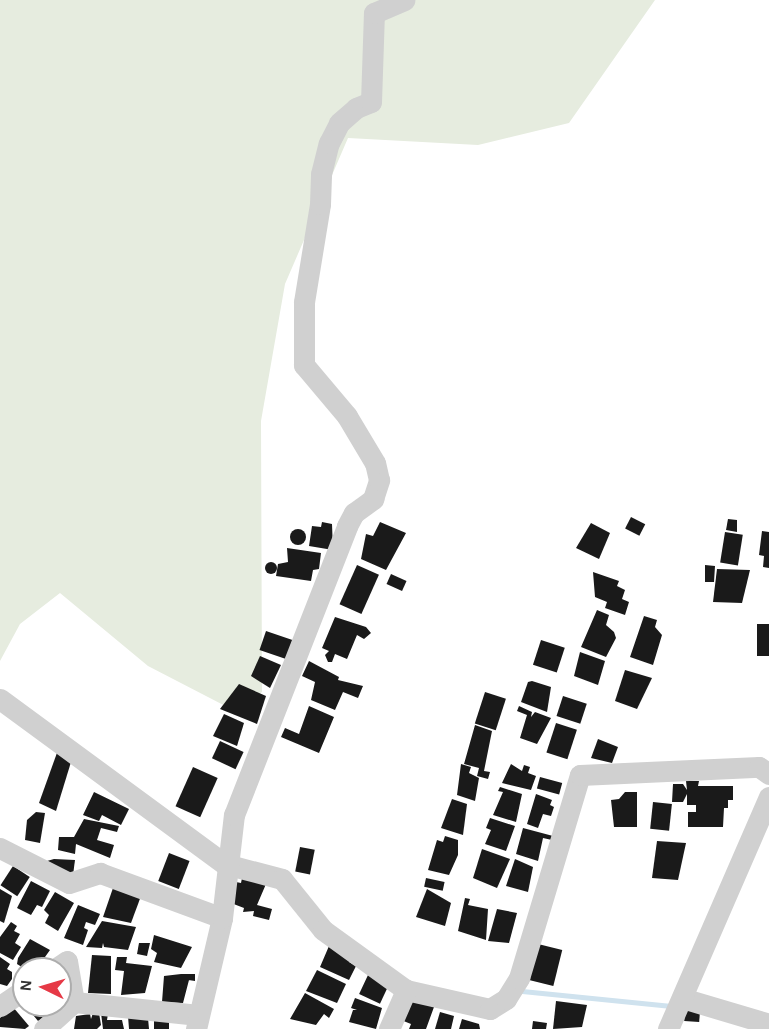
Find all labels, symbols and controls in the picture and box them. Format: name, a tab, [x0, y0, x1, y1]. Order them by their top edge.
north arrow	[12, 957, 72, 1017]
text: N	[18, 979, 35, 992]

